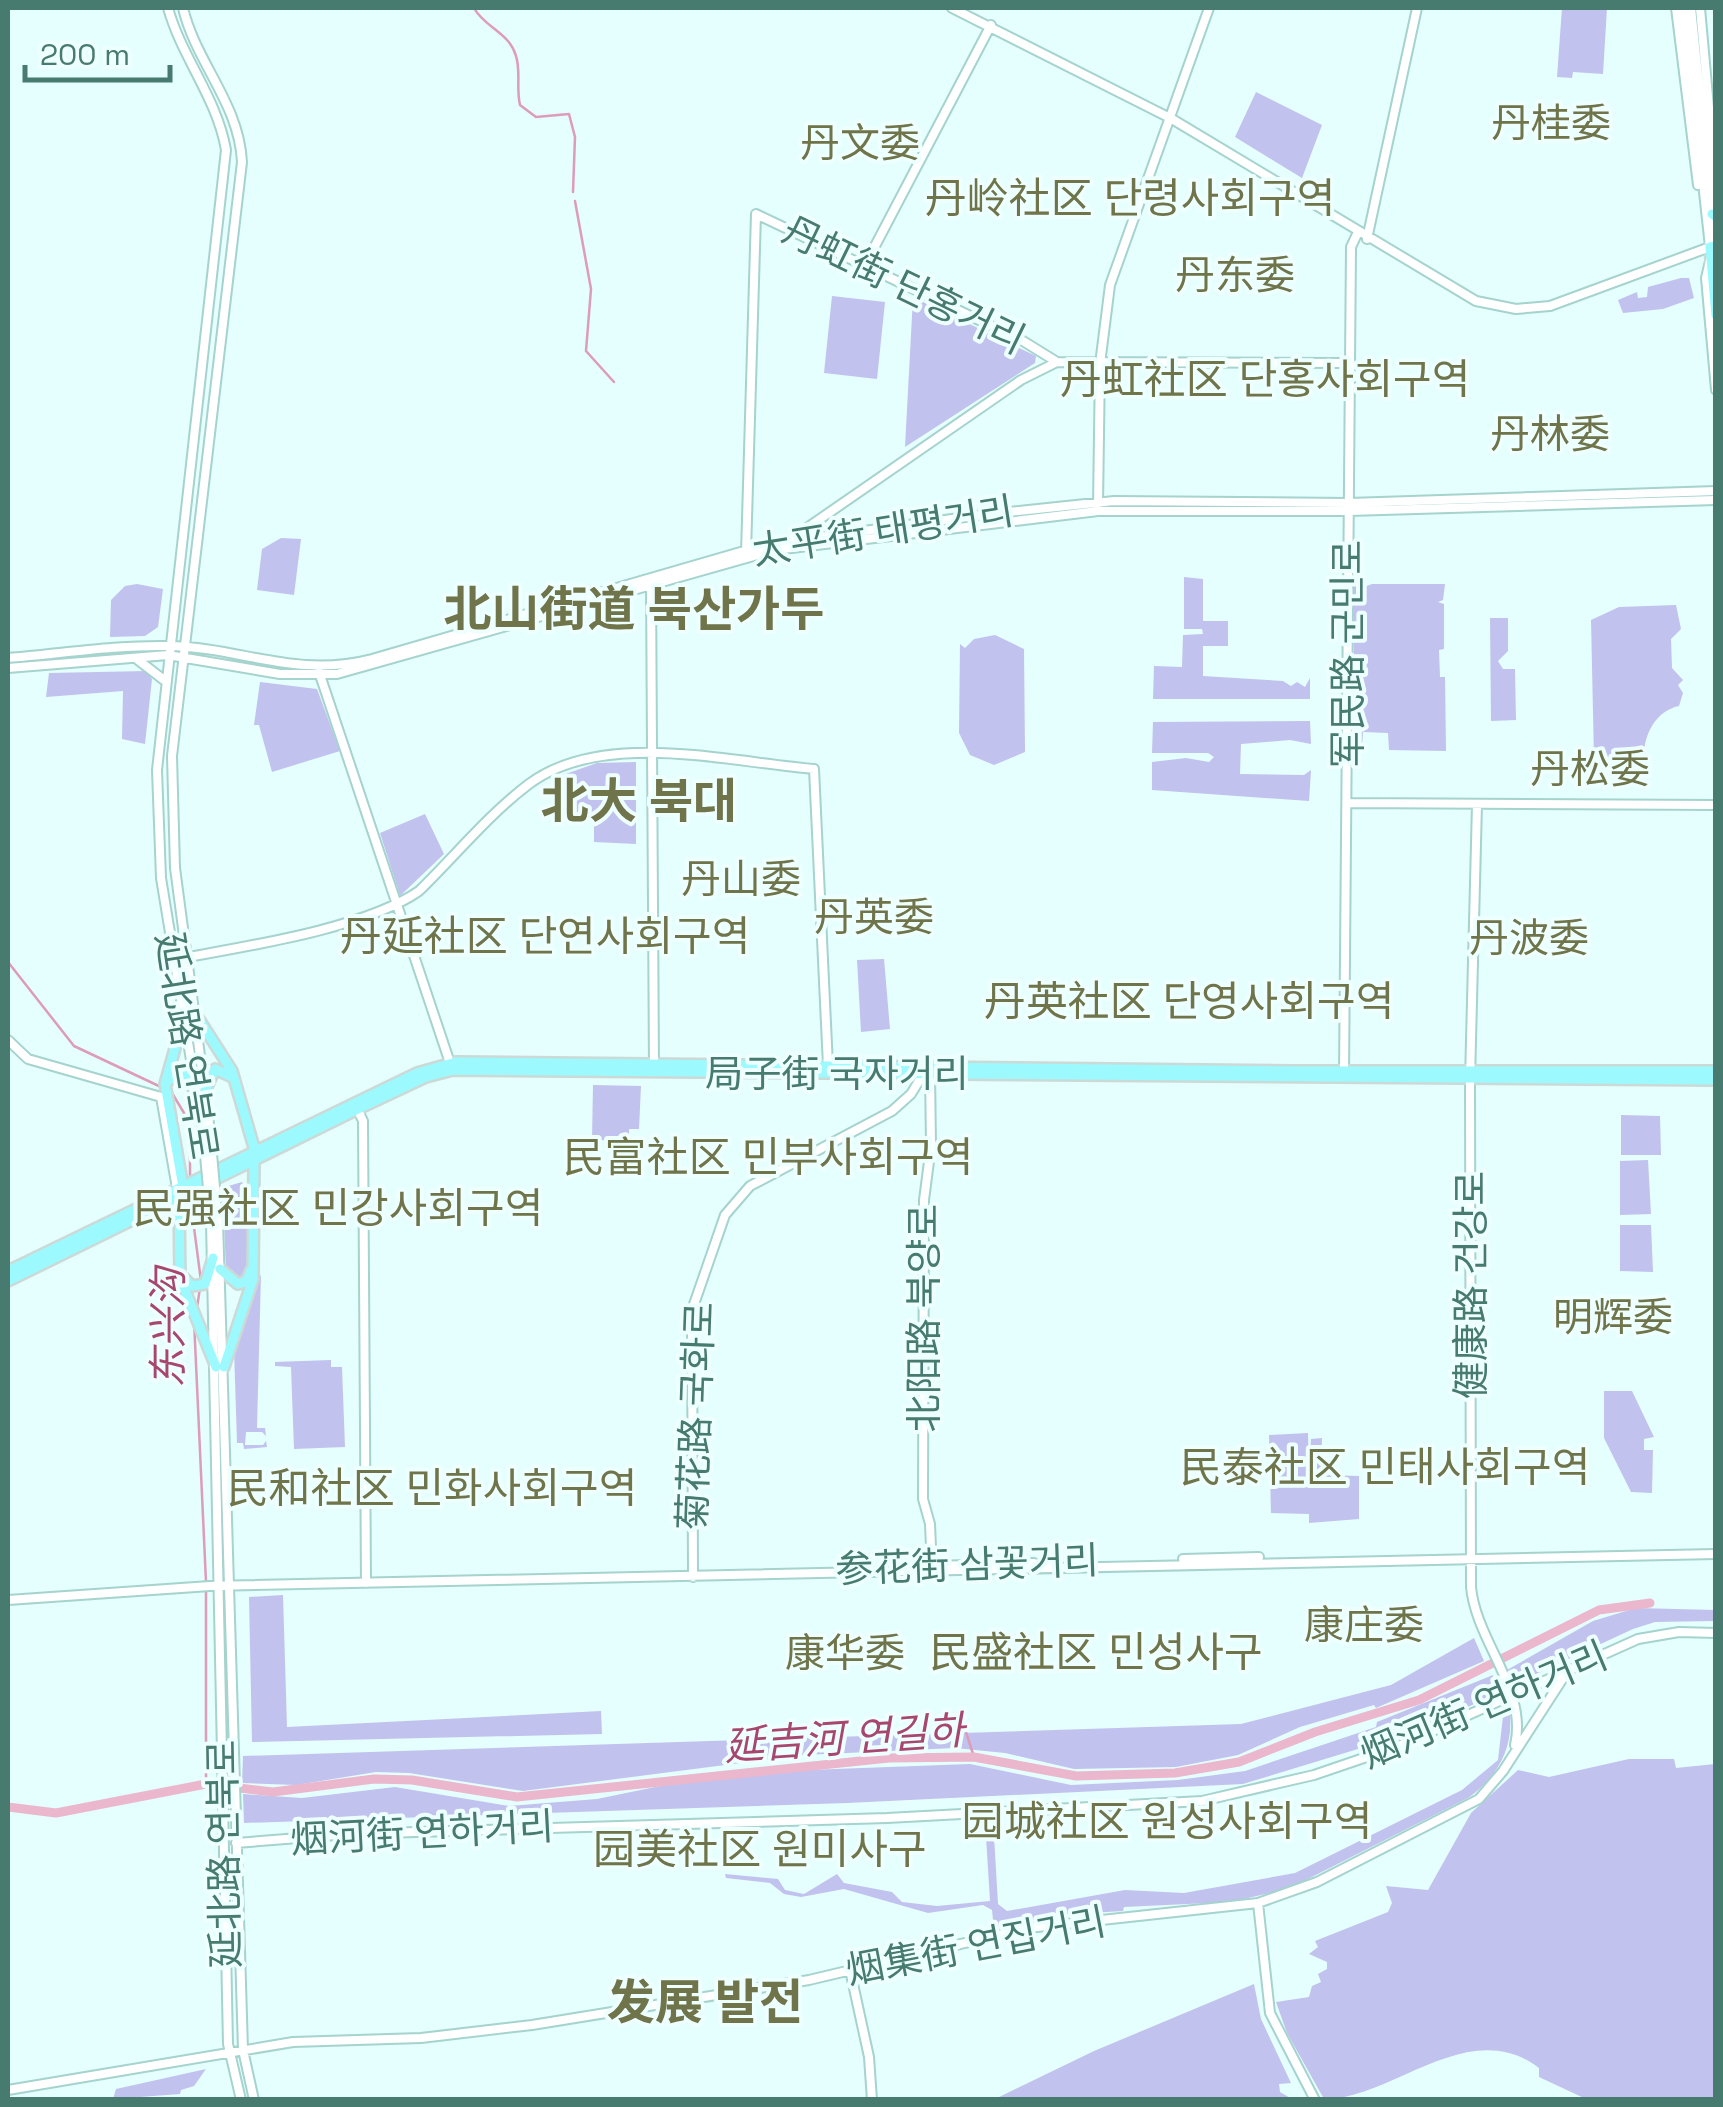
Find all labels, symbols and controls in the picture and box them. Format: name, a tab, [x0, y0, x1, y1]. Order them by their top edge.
scale bar	[25, 20, 170, 82]
text: 200 m	[40, 35, 130, 74]
district label: 丹桂委	[1491, 98, 1611, 149]
district label: 丹文委	[800, 118, 920, 169]
district label: 丹岭社区 단령사회구역	[925, 172, 1335, 225]
street label: 丹虹街 단홍거리	[775, 206, 1033, 364]
district label: 丹东委	[1175, 250, 1295, 301]
district label: 丹虹社区 단홍사회구역	[1060, 353, 1470, 406]
district label: 丹林委	[1490, 409, 1610, 460]
street label: 太平街 태평거리	[749, 487, 1017, 575]
street label: 军民路 군민로	[1324, 540, 1372, 768]
district label: 北山街道 북산가두	[444, 579, 824, 640]
district label: 丹松委	[1530, 744, 1650, 795]
district label: 北大 북대	[541, 771, 737, 832]
district label: 丹山委	[681, 854, 801, 905]
district label: 丹英委	[814, 892, 934, 943]
district label: 丹延社区 단연사회구역	[340, 910, 750, 963]
district label: 丹波委	[1469, 913, 1589, 964]
street label: 延北路 연북로	[145, 929, 229, 1163]
district label: 丹英社区 단영사회구역	[984, 975, 1394, 1028]
street label: 局子街 국자거리	[705, 1050, 969, 1098]
district label: 民富社区 민부사회구역	[563, 1131, 973, 1184]
street label: 健康路 건강로	[1447, 1171, 1495, 1399]
district label: 民强社区 민강사회구역	[133, 1182, 543, 1235]
street label: 北阳路 북양로	[900, 1204, 948, 1432]
water label: 东兴沟	[143, 1264, 194, 1388]
district label: 明辉委	[1553, 1292, 1673, 1343]
street label: 菊花路 국화로	[668, 1301, 724, 1531]
district label: 民泰社区 민태사회구역	[1180, 1441, 1590, 1494]
district label: 民和社区 민화사회구역	[227, 1462, 637, 1515]
street label: 参花街 삼꽃거리	[834, 1536, 1100, 1594]
district label: 康庄委	[1304, 1600, 1424, 1651]
district label: 民盛社区 민성사구	[929, 1626, 1263, 1679]
district label: 康华委	[785, 1628, 905, 1679]
street label: 烟河街 연하거리	[1353, 1631, 1615, 1779]
water label: 延吉河 연길하	[722, 1704, 970, 1772]
street label: 延北路 연북로	[198, 1739, 250, 1969]
district label: 园城社区 원성사회구역	[962, 1795, 1372, 1848]
street label: 烟河街 연하거리	[289, 1802, 555, 1864]
district label: 园美社区 원미사구	[593, 1823, 927, 1876]
street label: 烟集街 연집거리	[842, 1897, 1110, 1995]
district label: 发展 발전	[607, 1972, 803, 2033]

